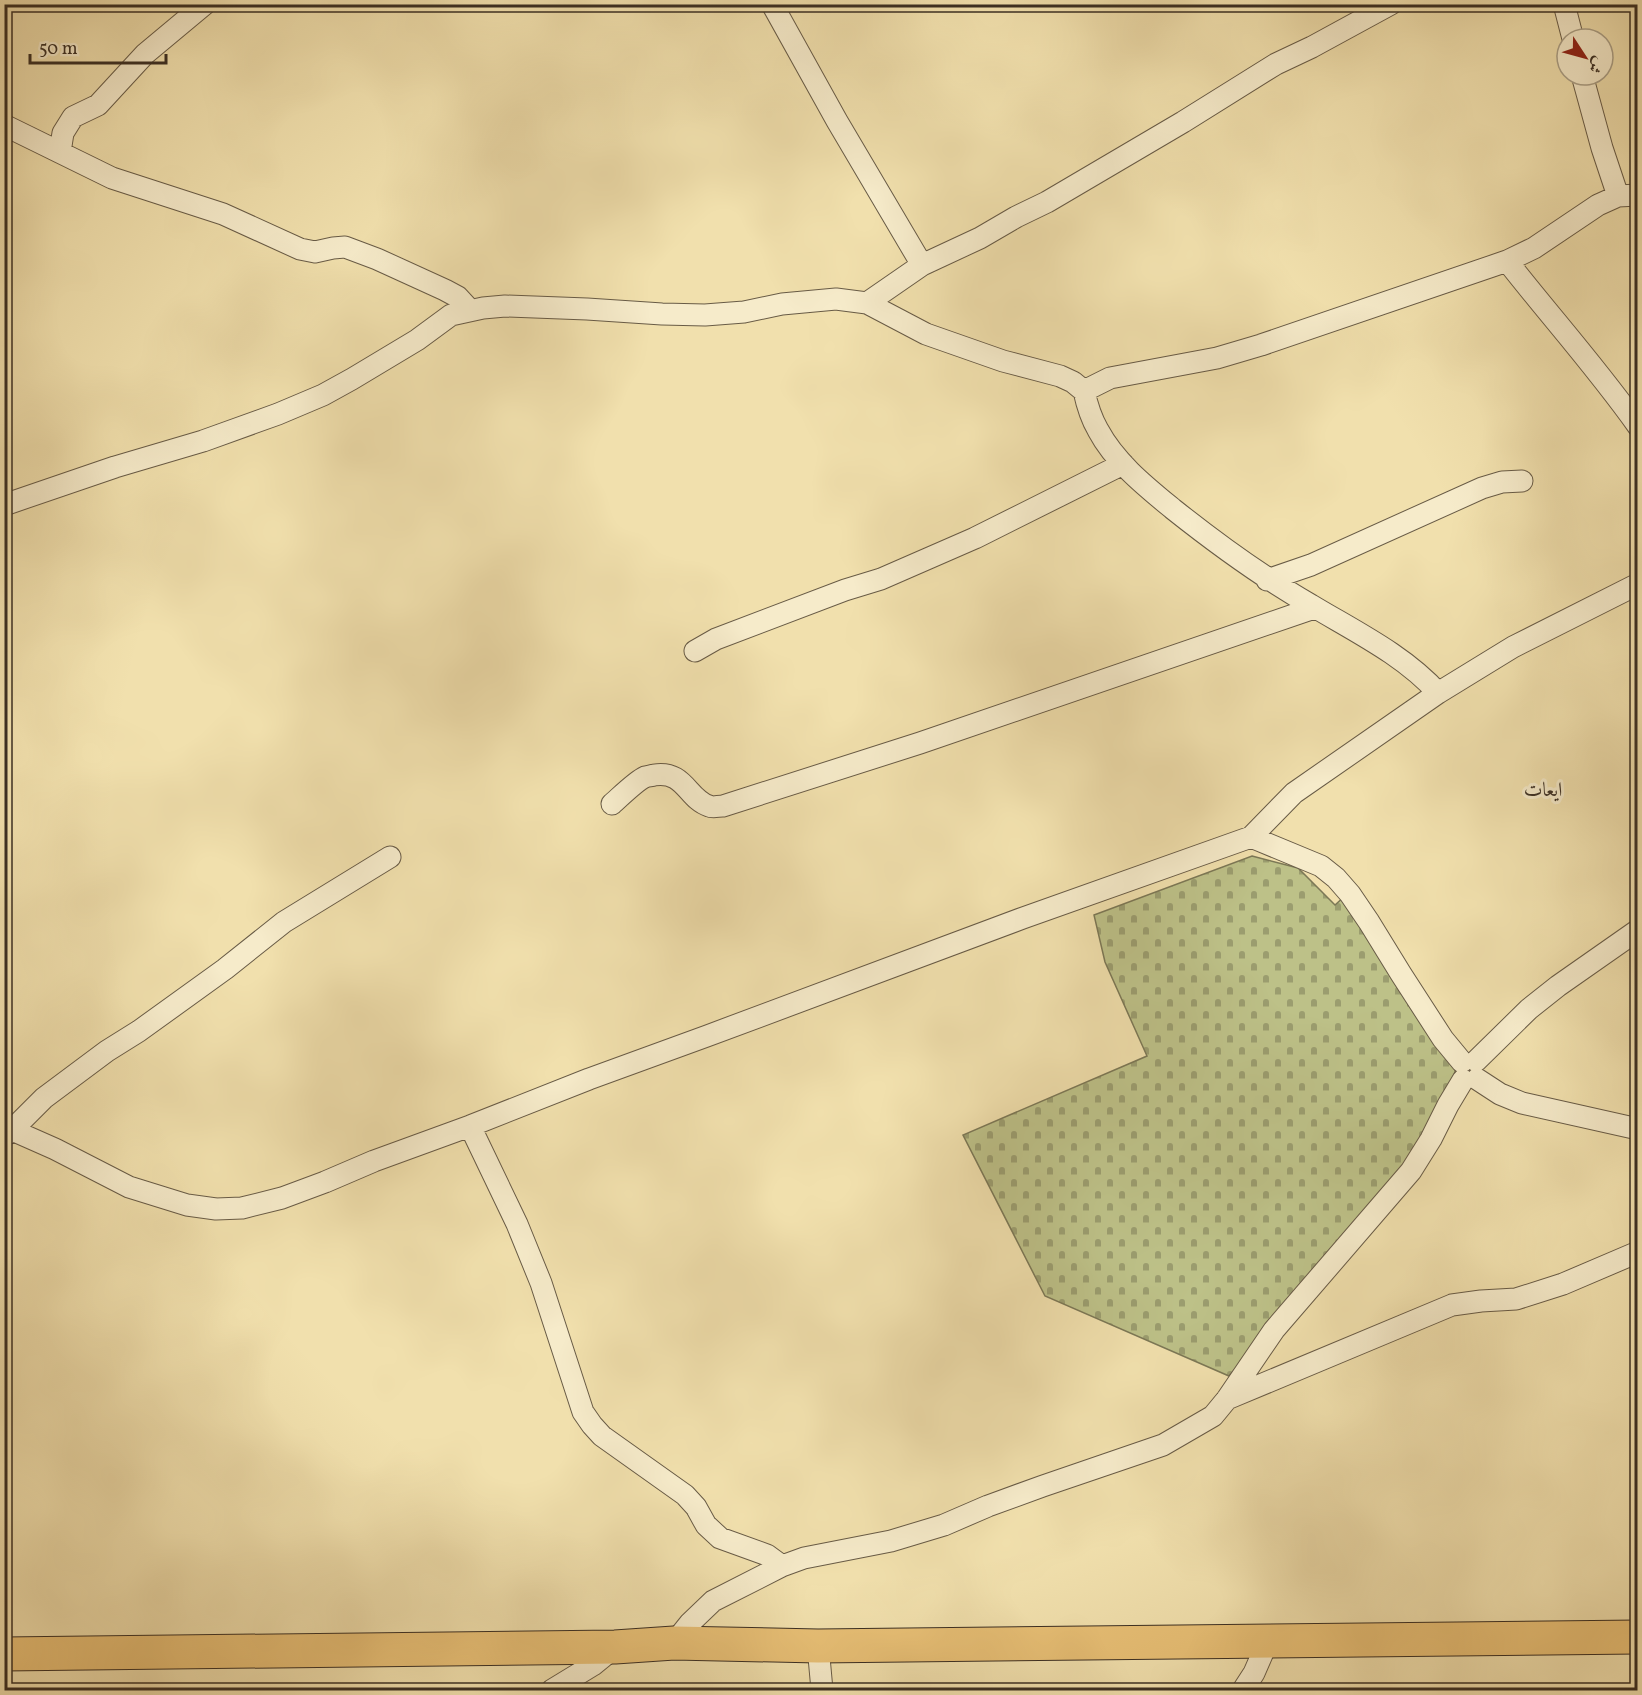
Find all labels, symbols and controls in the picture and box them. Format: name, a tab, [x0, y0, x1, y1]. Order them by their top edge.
scale bar	[30, 27, 166, 65]
north arrow	[1555, 27, 1615, 87]
text: 50 m	[39, 37, 78, 62]
text: ش	[1582, 52, 1609, 78]
district label: ايعات	[1524, 777, 1562, 805]

